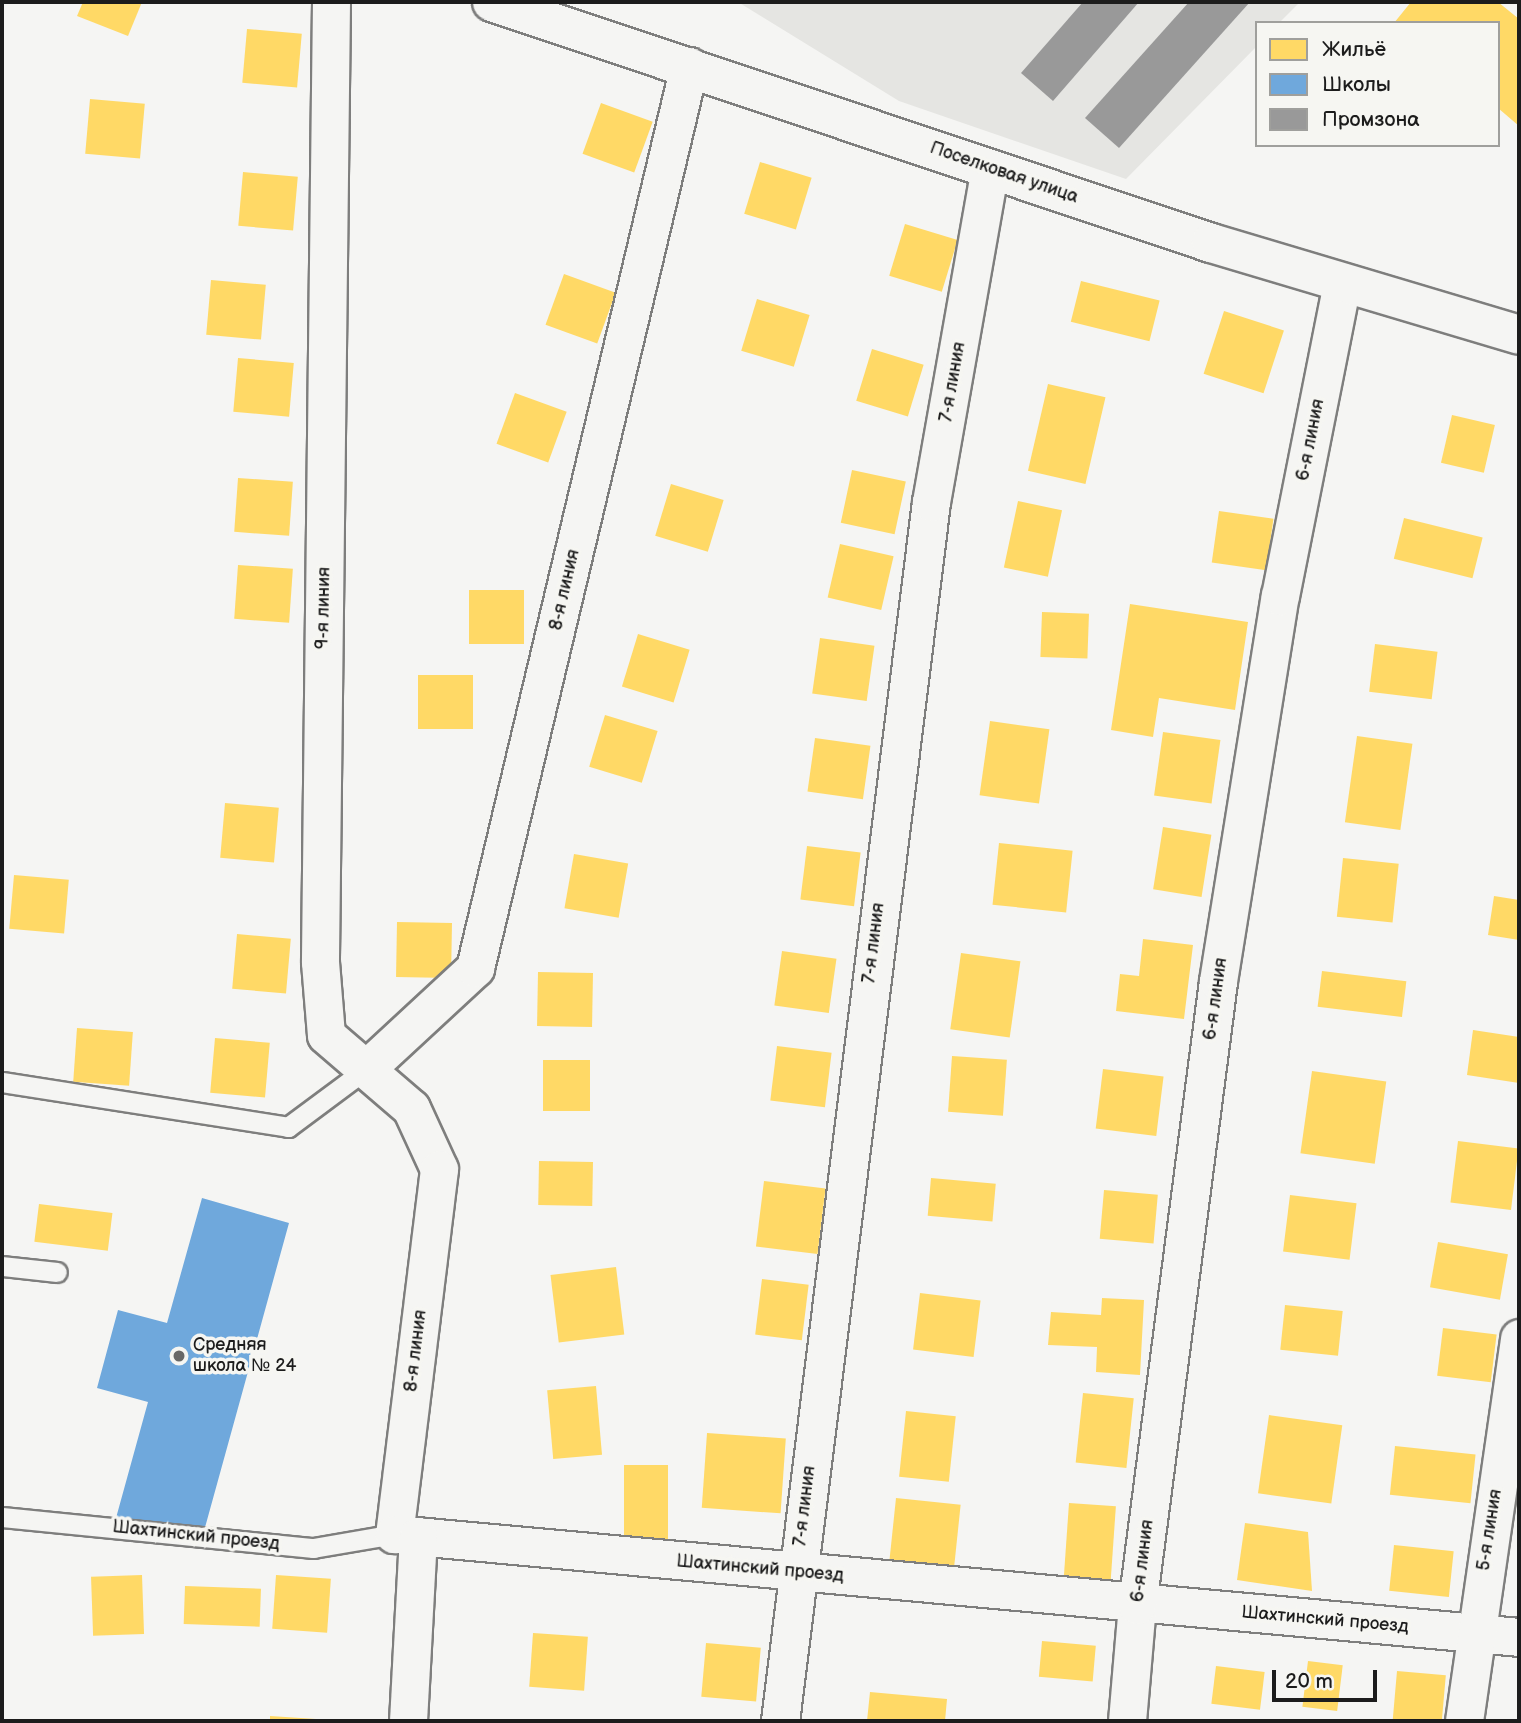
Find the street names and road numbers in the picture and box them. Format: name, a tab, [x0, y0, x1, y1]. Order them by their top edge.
street label: Поселковая улица	[927, 138, 1081, 208]
street label: 7-я линия	[935, 340, 971, 424]
street label: 6-я линия	[1292, 397, 1330, 483]
street label: 8-я линия	[545, 547, 585, 633]
street label: 9-я линия	[312, 567, 336, 649]
street label: 7-я линия	[858, 902, 890, 984]
street label: 6-я линия	[1200, 956, 1232, 1042]
street label: 8-я линия	[400, 1309, 432, 1393]
street label: 7-я линия	[789, 1465, 821, 1547]
street label: 5-я линия	[1473, 1488, 1507, 1572]
street label: Шахтинский проезд	[111, 1516, 281, 1556]
street label: 6-я линия	[1127, 1519, 1159, 1603]
street label: Шахтинский проезд	[675, 1551, 845, 1587]
street label: Шахтинский проезд	[1240, 1602, 1410, 1638]

